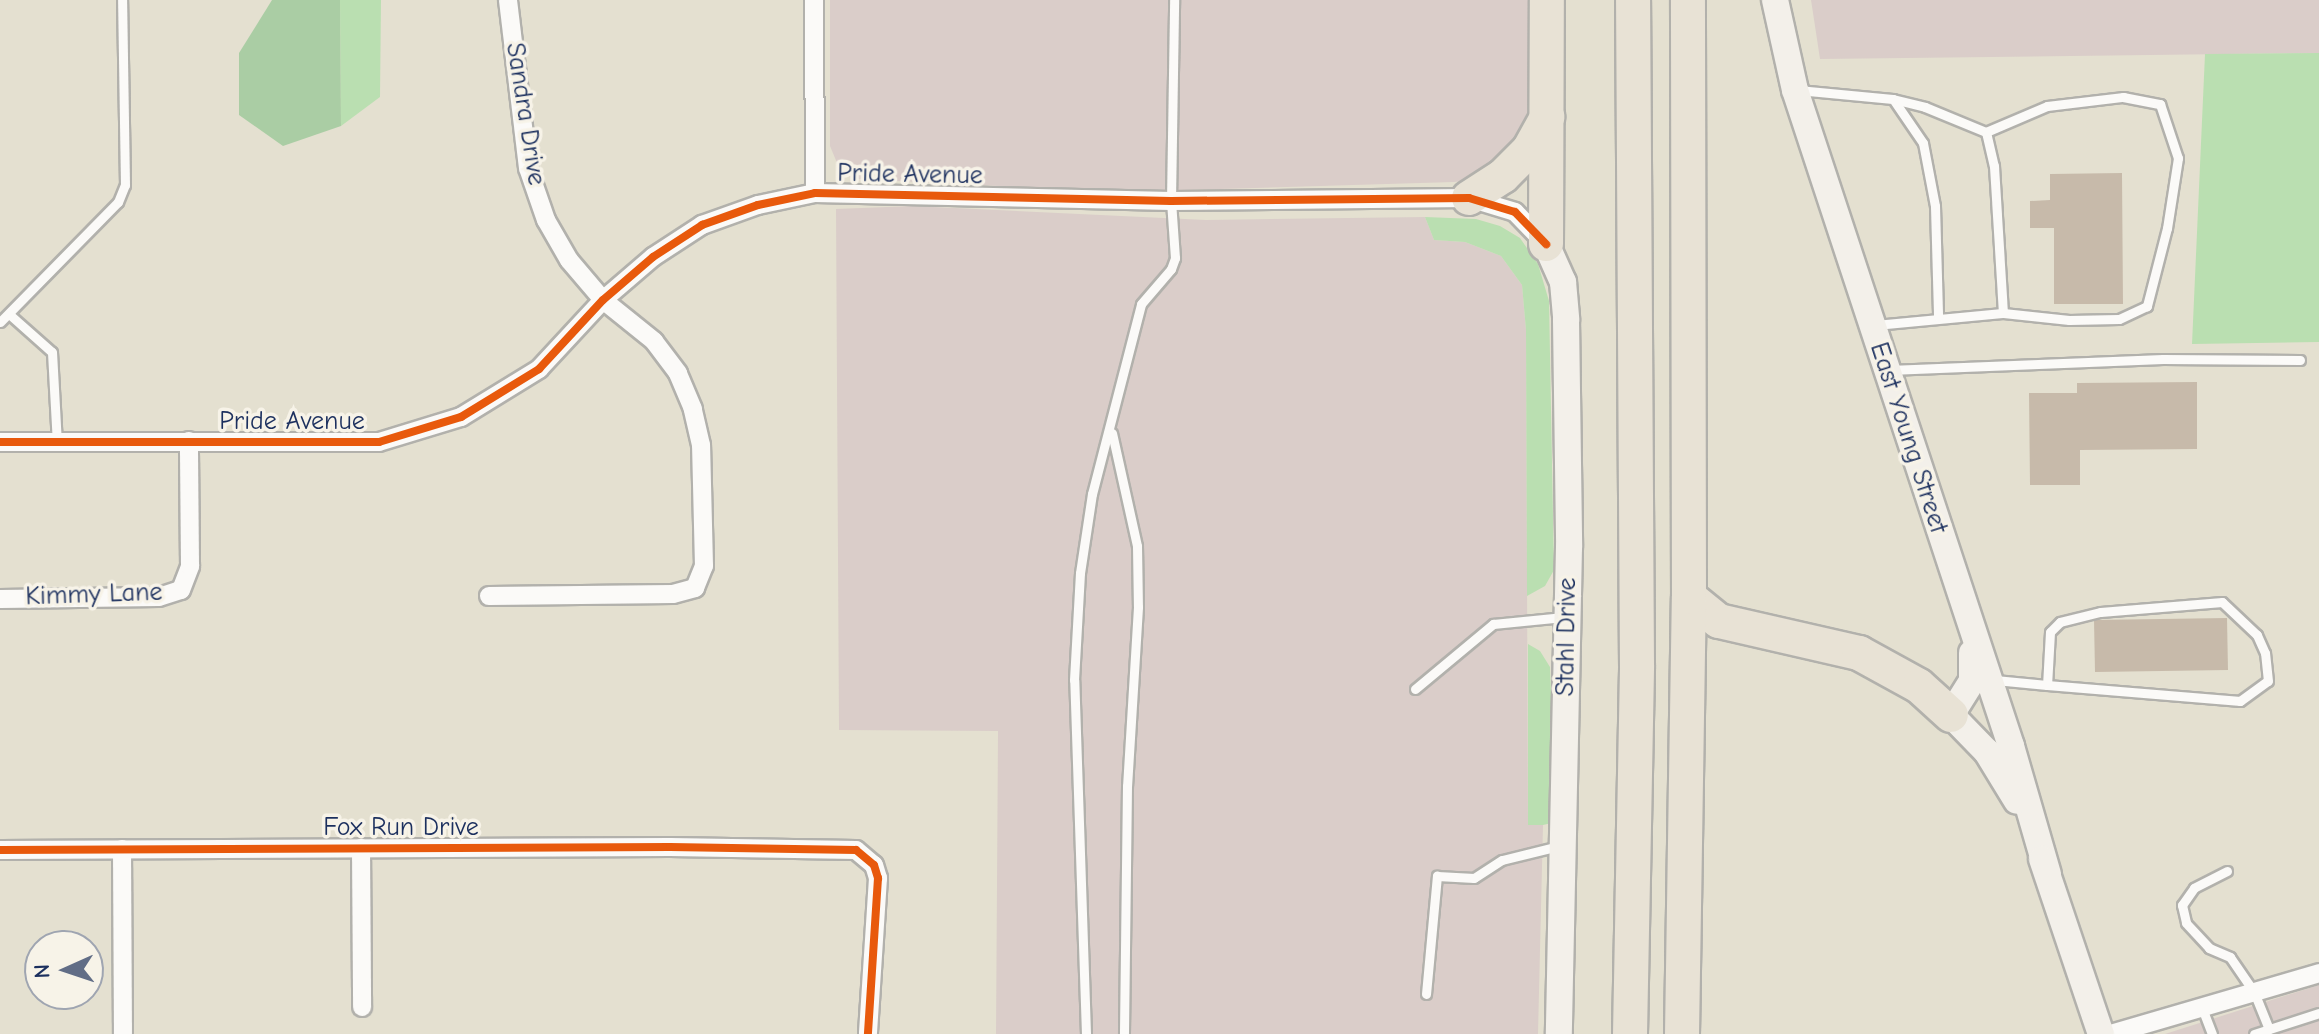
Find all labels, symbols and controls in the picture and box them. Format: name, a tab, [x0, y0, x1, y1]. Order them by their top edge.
street label: Sandra Drive	[498, 41, 552, 187]
street label: Pride Avenue	[837, 158, 983, 192]
street label: East Young Street	[1862, 339, 1954, 537]
street label: Pride Avenue	[219, 406, 365, 438]
street label: Kimmy Lane	[25, 577, 163, 613]
street label: Stahl Drive	[1550, 577, 1584, 697]
street label: Fox Run Drive	[323, 812, 479, 844]
north arrow	[24, 930, 104, 1010]
text: N	[29, 963, 55, 979]

